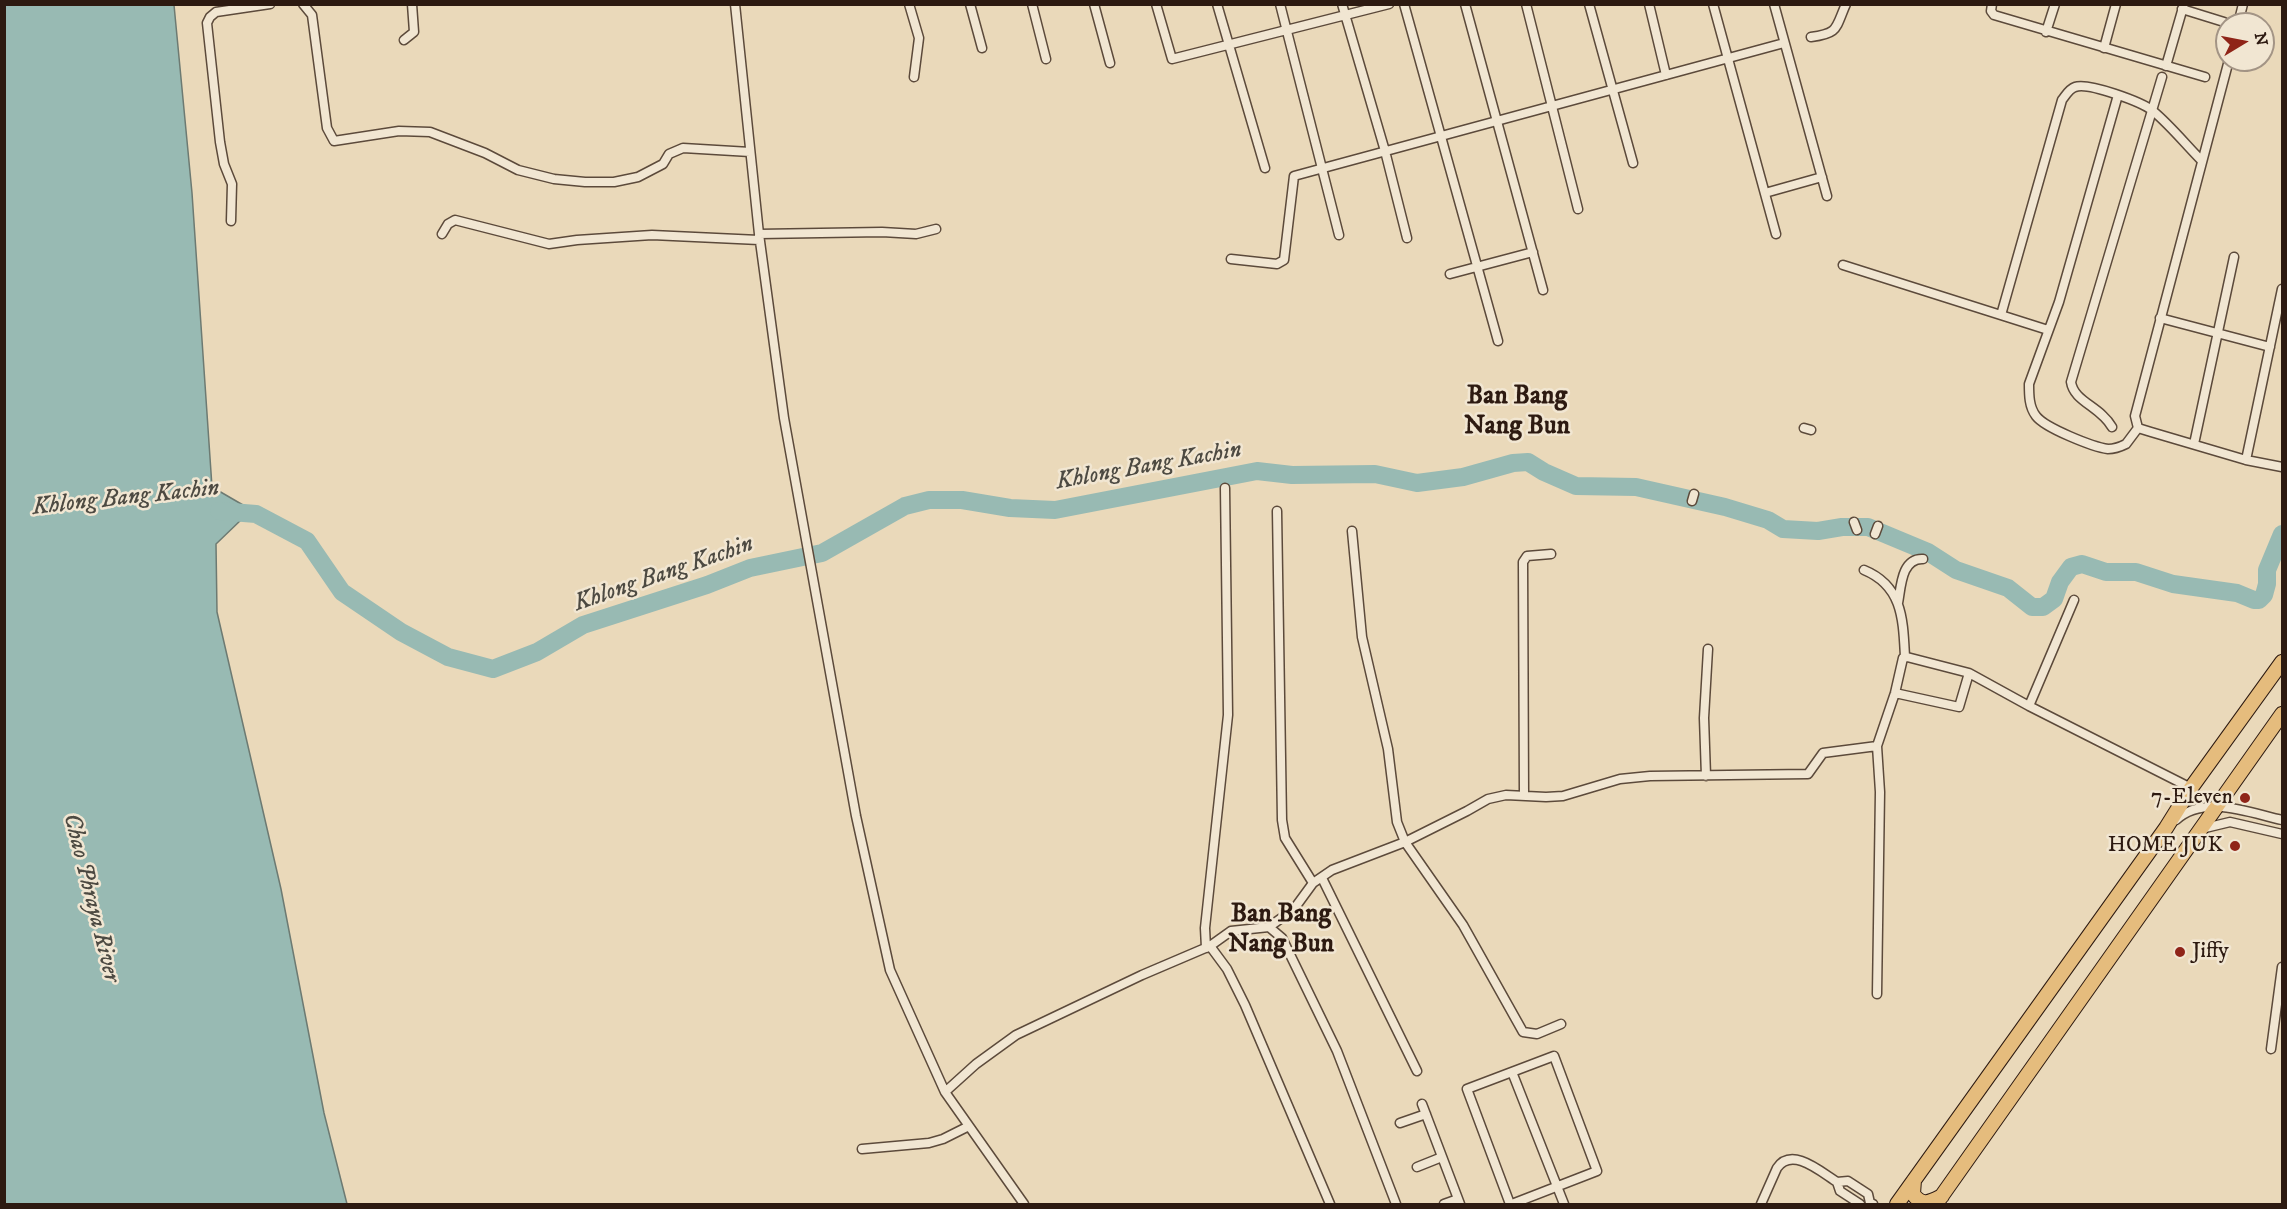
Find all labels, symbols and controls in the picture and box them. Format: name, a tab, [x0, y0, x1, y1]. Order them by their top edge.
north arrow	[2215, 12, 2275, 72]
text: N	[2250, 31, 2272, 47]
district label: Ban Bang Nang Bun	[1464, 382, 1570, 443]
water label: Khlong Bang Kachin	[1054, 437, 1244, 497]
water label: Khlong Bang Kachin	[31, 475, 221, 523]
water label: Khlong Bang Kachin	[570, 531, 758, 619]
place label: 7-Eleven	[2151, 785, 2233, 811]
marker: 7-Eleven	[2238, 791, 2252, 805]
water label: Chao Phraya River	[55, 811, 125, 985]
place label: HOME JUK	[2108, 833, 2223, 859]
marker: HOME JUK	[2228, 839, 2242, 853]
district label: Ban Bang Nang Bun	[1228, 900, 1334, 962]
place label: Jiffy	[2192, 939, 2229, 965]
marker: Jiffy	[2173, 945, 2187, 959]

